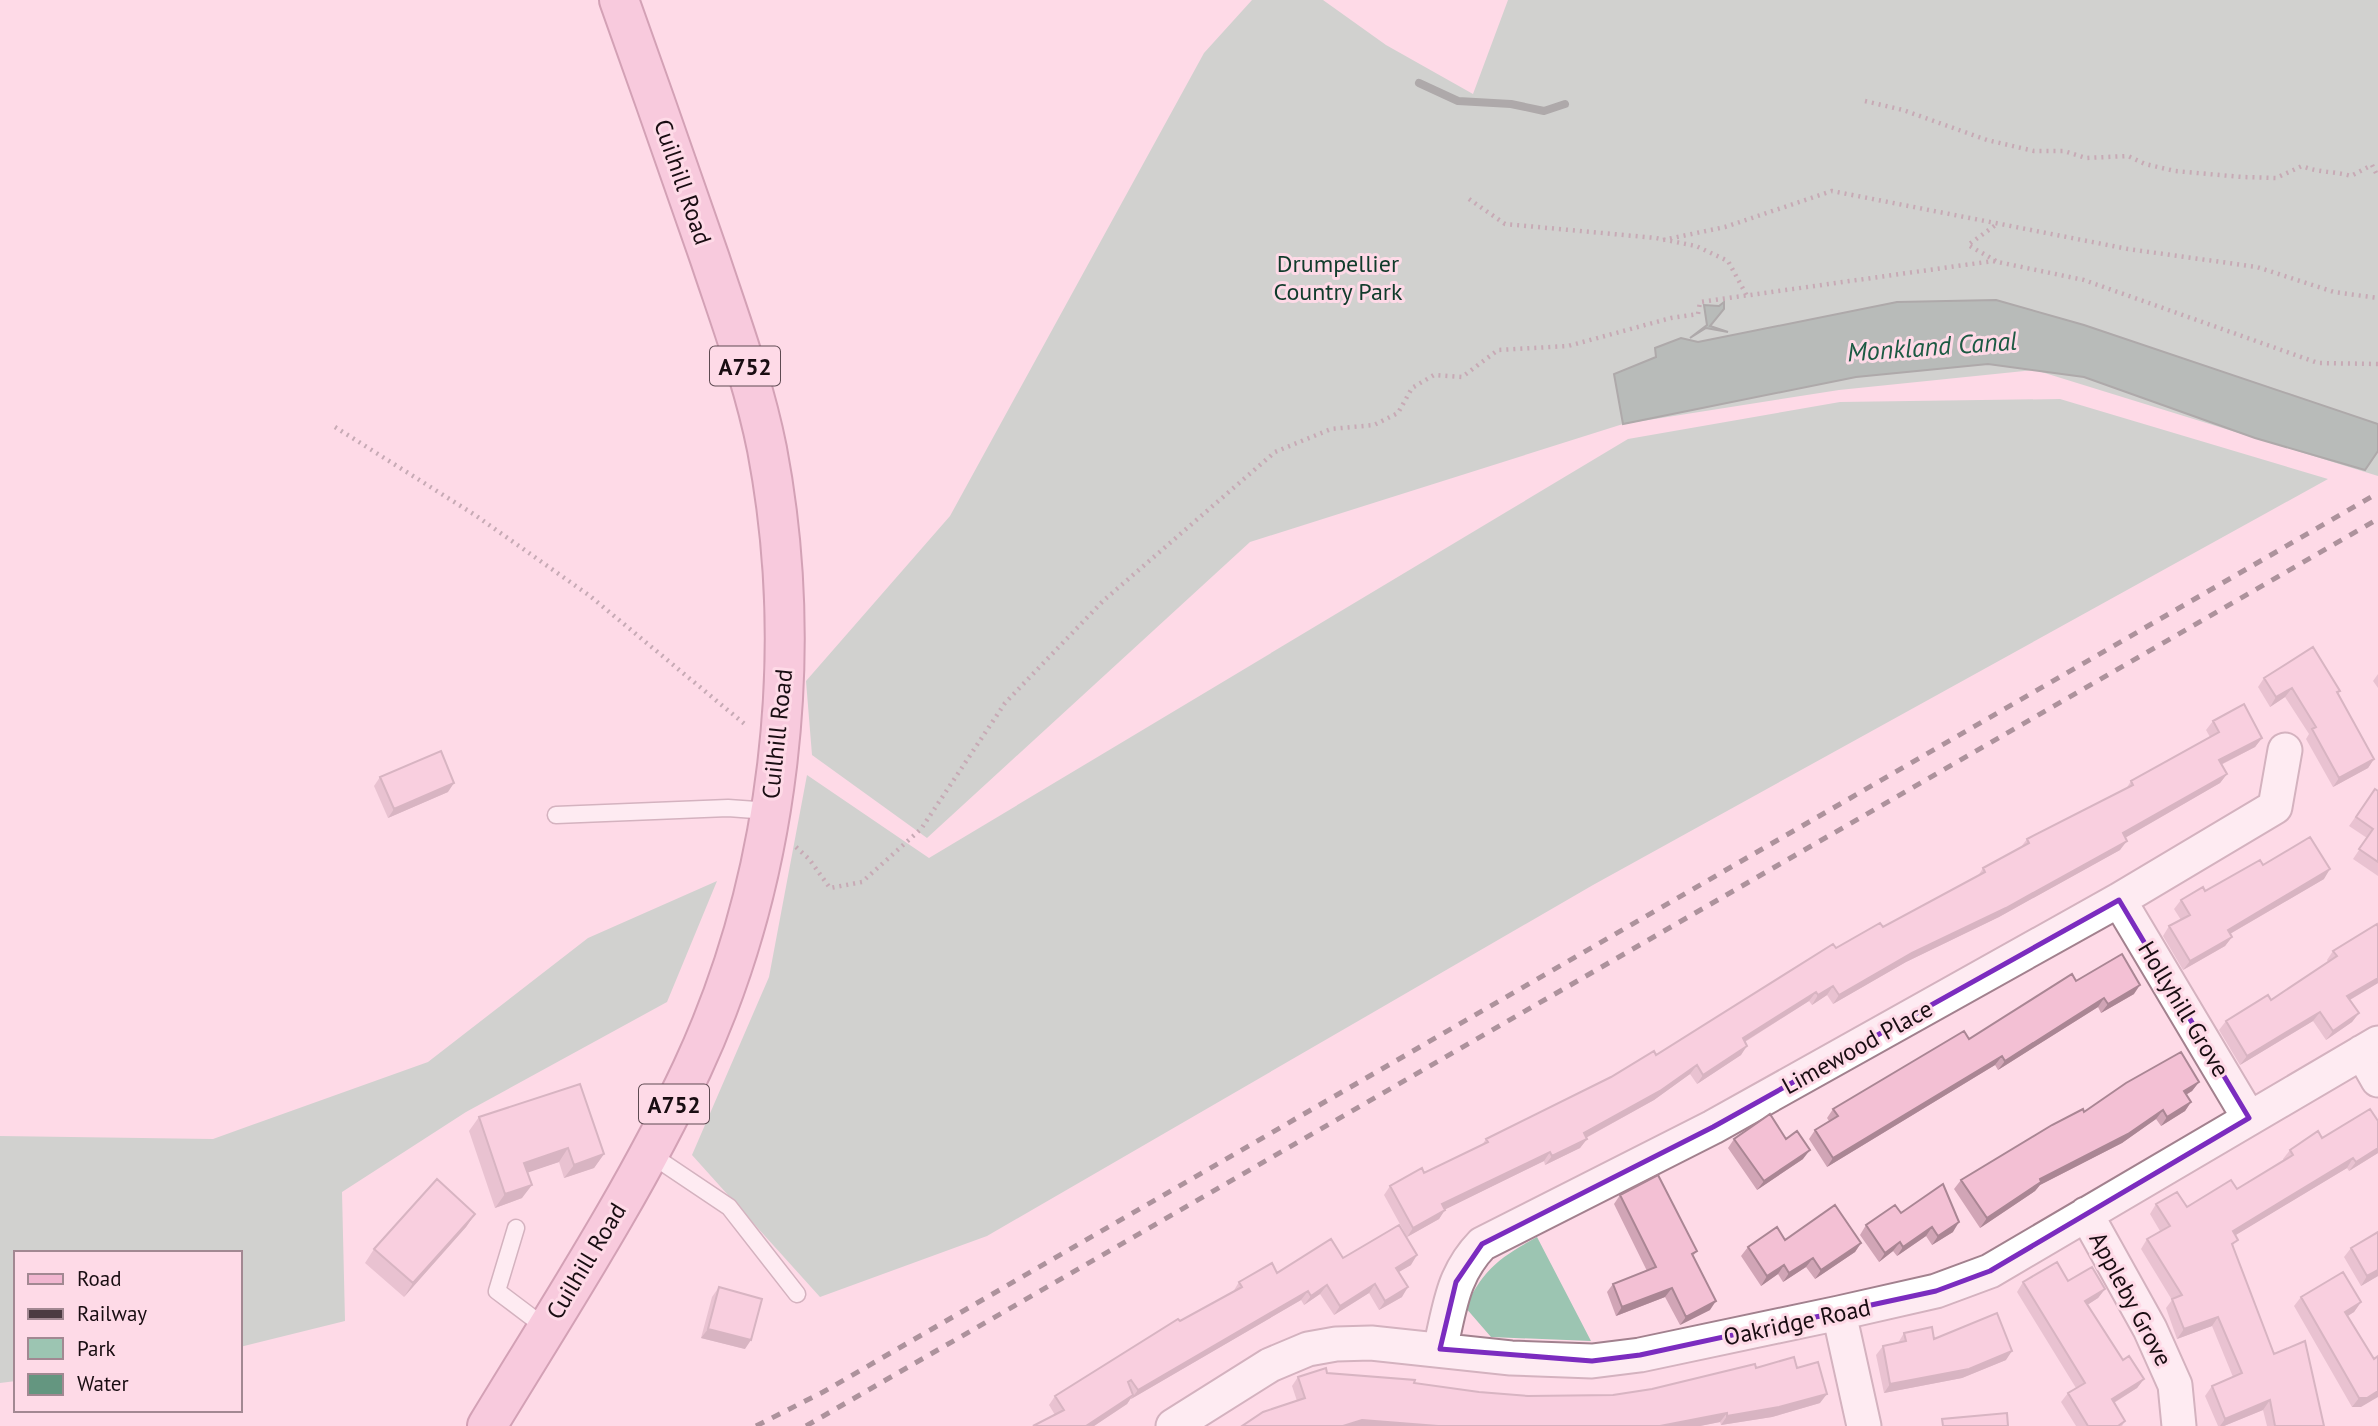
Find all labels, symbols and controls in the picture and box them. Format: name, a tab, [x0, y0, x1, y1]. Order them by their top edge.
street label: Cuilhill Road	[647, 115, 719, 249]
park label: Drumpellier Country Park	[1274, 248, 1403, 307]
water label: Monkland Canal	[1846, 324, 2018, 368]
road number: A752	[710, 346, 780, 386]
street label: Cuilhill Road	[755, 668, 799, 800]
street label: Hollyhill Grove	[2131, 935, 2237, 1083]
street label: Limewood Place	[1776, 993, 1938, 1101]
road number: A752	[639, 1084, 709, 1124]
street label: Cuilhill Road	[539, 1197, 633, 1325]
street label: Appleby Grove	[2083, 1227, 2179, 1371]
legend	[14, 1251, 242, 1412]
text: Road	[77, 1265, 121, 1292]
street label: Oakridge Road	[1721, 1291, 1873, 1353]
text: Railway	[77, 1300, 147, 1327]
text: Park	[77, 1335, 116, 1362]
text: Water	[77, 1370, 129, 1397]

